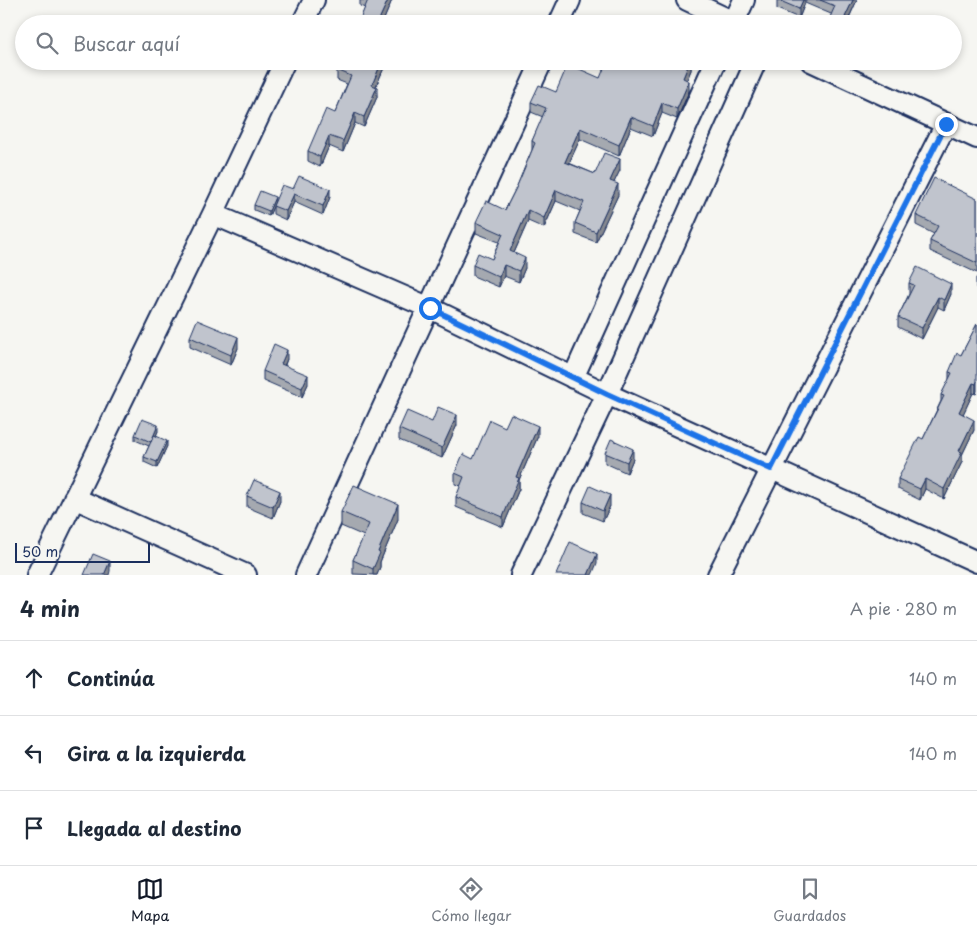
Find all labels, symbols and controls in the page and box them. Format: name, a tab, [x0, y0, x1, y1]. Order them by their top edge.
search box	[15, 15, 962, 70]
icon: search	[33, 29, 61, 57]
text: Buscar aquí	[73, 29, 180, 57]
route end	[935, 113, 958, 136]
route start	[419, 297, 442, 320]
scale bar	[15, 540, 150, 563]
text: 50 m	[22, 541, 58, 562]
text: 4 min	[20, 592, 80, 624]
text: A pie · 280 m	[850, 596, 957, 620]
icon: ahead	[20, 664, 48, 692]
text: Continúa	[67, 664, 155, 692]
text: 140 m	[909, 666, 957, 690]
icon: left	[20, 739, 48, 767]
text: Gira a la izquierda	[67, 739, 246, 767]
text: 140 m	[909, 741, 957, 765]
icon: arrive	[20, 814, 48, 842]
text: Llegada al destino	[67, 814, 241, 842]
tab: Mapa	[131, 875, 169, 926]
tab: Cómo llegar	[431, 875, 511, 926]
tab: Guardados	[773, 875, 846, 926]

